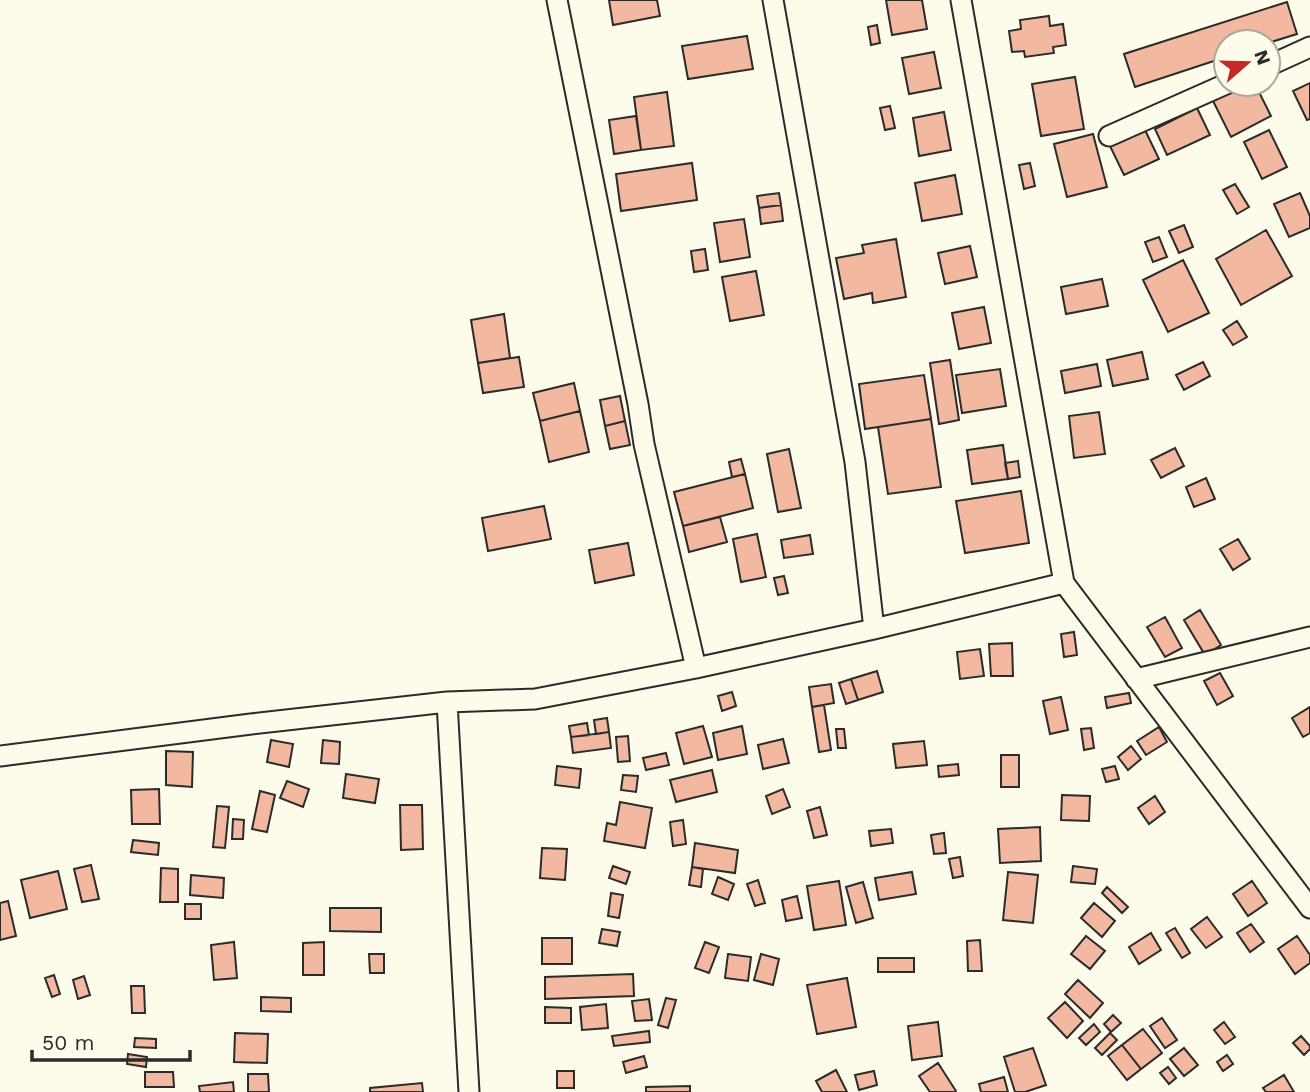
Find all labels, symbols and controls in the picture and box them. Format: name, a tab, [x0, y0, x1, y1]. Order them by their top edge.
north arrow	[1212, 28, 1282, 98]
text: N	[1249, 47, 1276, 68]
scale bar	[32, 1018, 189, 1062]
text: 50 m	[42, 1030, 94, 1055]

